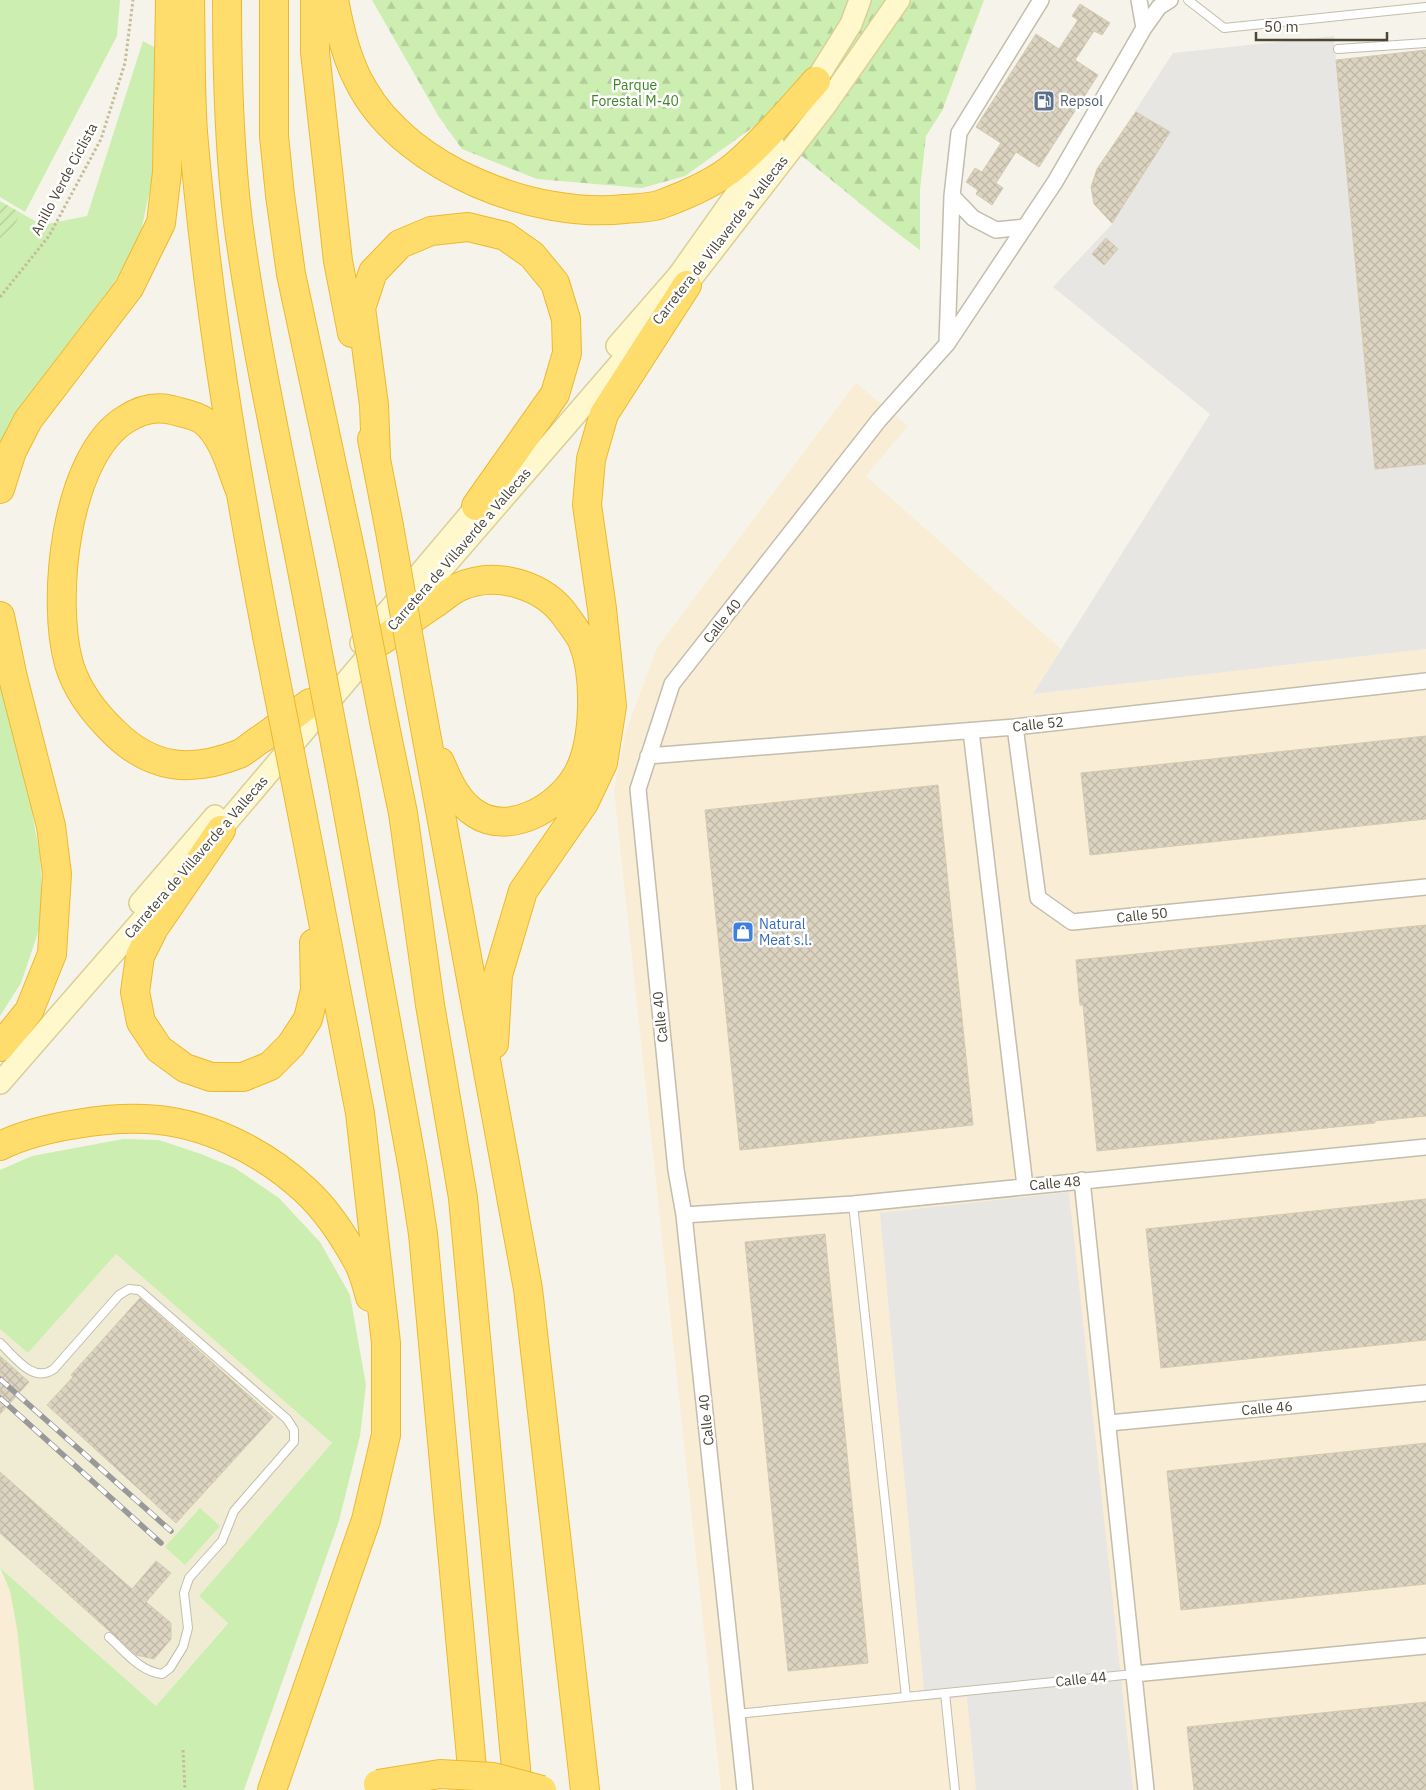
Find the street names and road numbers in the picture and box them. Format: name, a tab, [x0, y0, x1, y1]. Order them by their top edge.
street label: Anillo Verde Ciclista	[27, 119, 101, 238]
street label: Carretera de Villaverde a Vallecas	[648, 152, 792, 328]
street label: Carretera de Villaverde a Vallecas	[383, 464, 535, 634]
street label: Calle 40	[699, 595, 745, 647]
street label: Calle 52	[1011, 712, 1065, 736]
street label: Carretera de Villaverde a Vallecas	[120, 772, 272, 942]
street label: Calle 50	[1115, 903, 1169, 927]
street label: Calle 40	[648, 990, 672, 1044]
street label: Calle 48	[1029, 1172, 1081, 1194]
street label: Calle 40	[694, 1393, 718, 1447]
street label: Calle 46	[1241, 1397, 1293, 1419]
street label: Calle 44	[1054, 1667, 1108, 1691]

